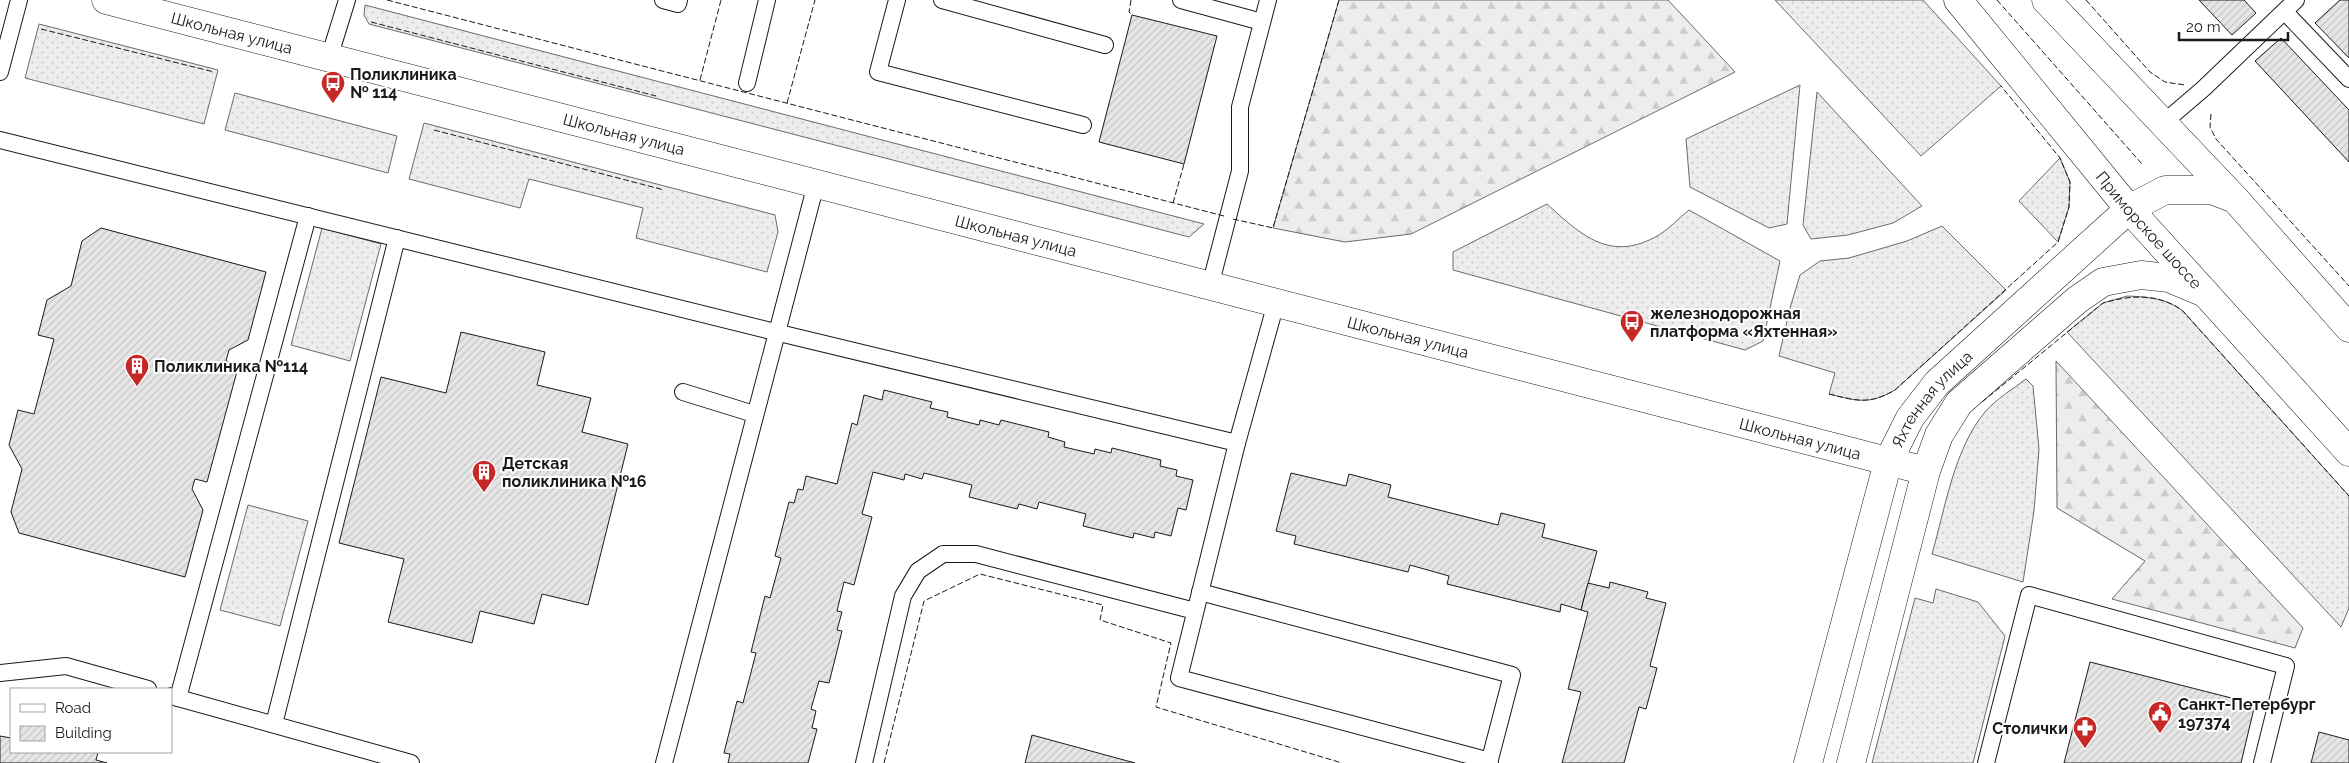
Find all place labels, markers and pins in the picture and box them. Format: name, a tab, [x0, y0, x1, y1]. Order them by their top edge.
place label: Поликлиника № 114	[350, 65, 457, 102]
bus stop icon: Поликлиника № 114	[320, 70, 346, 104]
place label: железнодорожная платформа «Яхтенная»	[1650, 304, 1838, 341]
bus stop icon: железнодорожная платформа «Яхтенная»	[1619, 309, 1645, 343]
building icon: Поликлиника №114	[124, 353, 150, 387]
place label: Поликлиника №114	[154, 357, 308, 376]
place label: Детская поликлиника №16	[502, 454, 647, 491]
building icon: Детская поликлиника №16	[471, 459, 497, 493]
place label: Санкт-Петербург 197374	[2178, 695, 2316, 732]
public building icon: Санкт-Петербург 197374	[2147, 700, 2173, 734]
pharmacy icon: Столички	[2072, 715, 2098, 749]
place label: Столички	[1992, 719, 2068, 738]

